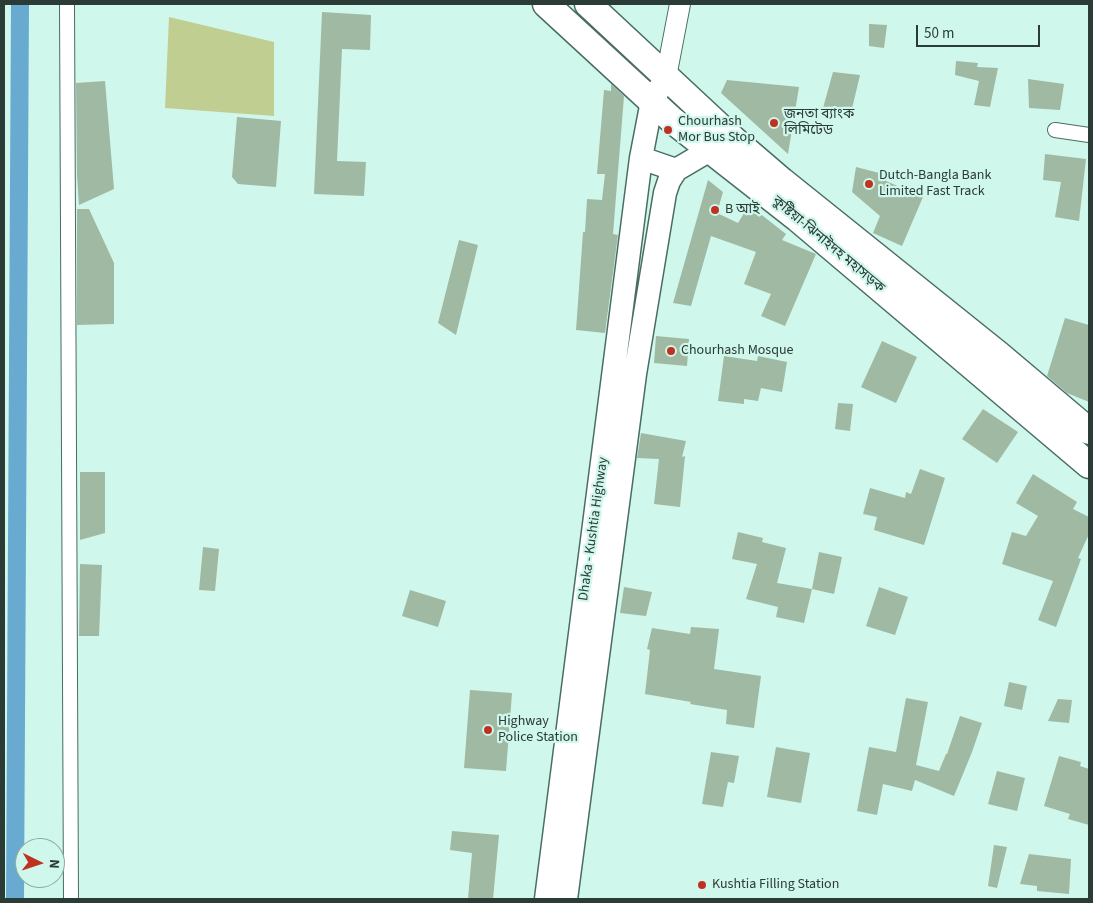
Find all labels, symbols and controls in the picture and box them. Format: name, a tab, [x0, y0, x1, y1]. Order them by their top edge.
scale bar	[918, 15, 1042, 47]
text: 50 m	[924, 23, 954, 44]
place label: জনতা ব্যাংক লিমিটেড	[784, 107, 854, 140]
place label: Chourhash Mor Bus Stop	[678, 114, 755, 146]
marker: জনতা ব্যাংক লিমিটেড	[768, 117, 780, 129]
marker: Chourhash Mor Bus Stop	[662, 124, 674, 136]
place label: Dutch-Bangla Bank Limited Fast Track	[879, 168, 991, 200]
marker: Dutch-Bangla Bank Limited Fast Track	[863, 178, 875, 190]
street label: কুষ্টিয়া-ঝিনাইদহ মহাসড়ক	[768, 193, 888, 297]
place label: B আই	[725, 202, 760, 218]
marker: B আই	[709, 204, 721, 216]
place label: Chourhash Mosque	[681, 343, 794, 359]
marker: Chourhash Mosque	[665, 345, 677, 357]
street label: Dhaka - Kushtia Highway	[576, 456, 612, 602]
place label: Highway Police Station	[498, 714, 578, 746]
marker: Highway Police Station	[482, 724, 494, 736]
north arrow	[15, 838, 65, 888]
text: N	[44, 859, 64, 869]
place label: Kushtia Filling Station	[712, 877, 839, 893]
marker: Kushtia Filling Station	[696, 879, 708, 891]

